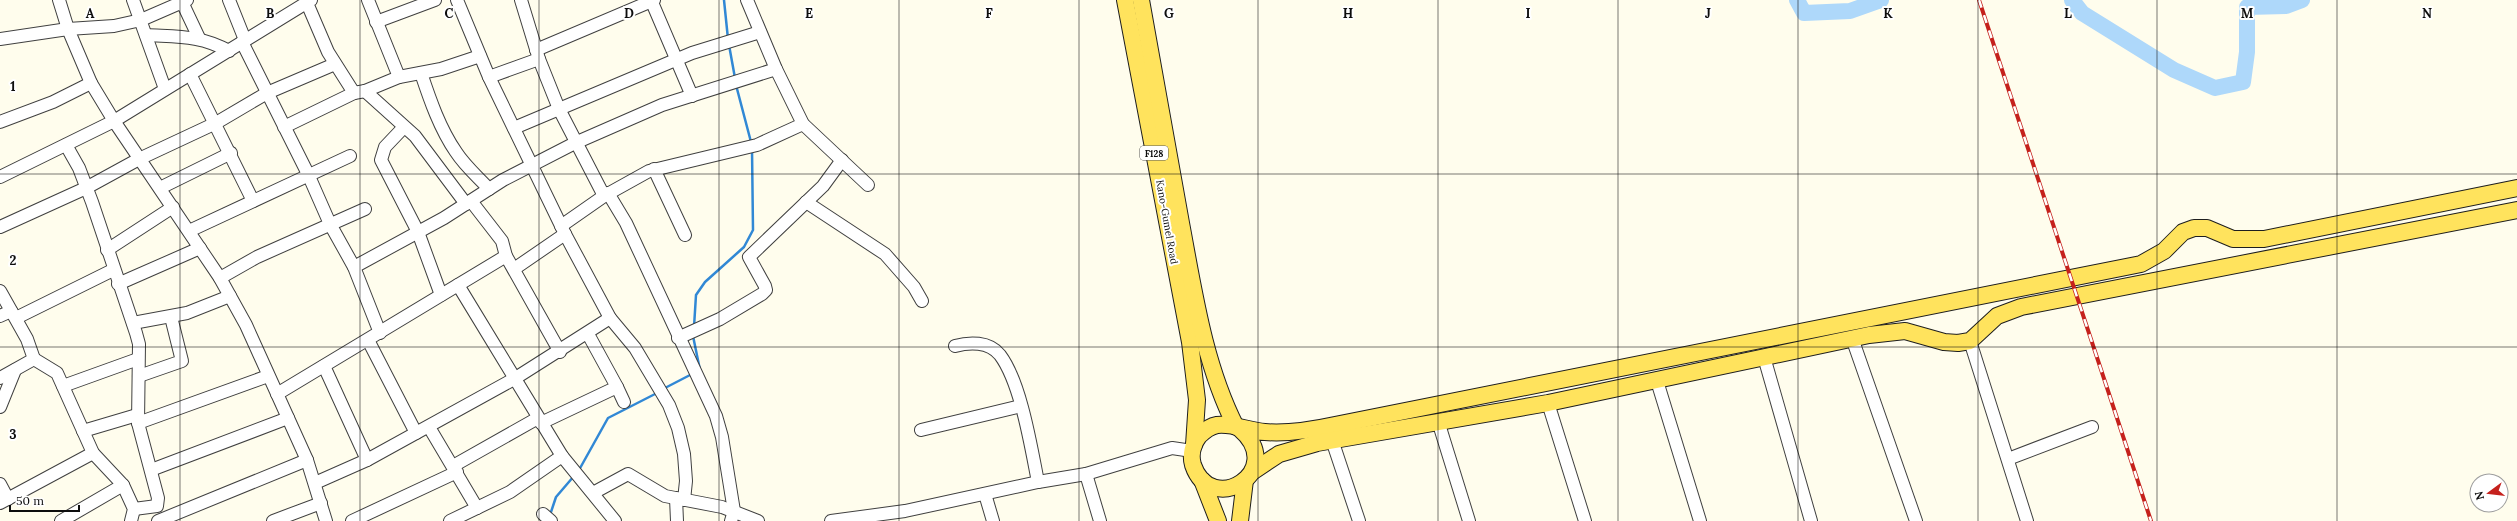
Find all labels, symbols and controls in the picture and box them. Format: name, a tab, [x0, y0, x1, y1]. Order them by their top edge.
text: A	[86, 5, 95, 22]
text: B	[266, 5, 275, 22]
text: C	[445, 5, 454, 22]
text: D	[624, 5, 634, 22]
text: E	[805, 5, 813, 22]
text: F	[985, 5, 993, 22]
text: G	[1164, 5, 1174, 22]
text: H	[1343, 5, 1353, 22]
text: I	[1525, 5, 1531, 22]
text: J	[1705, 5, 1711, 22]
text: K	[1883, 5, 1893, 22]
text: L	[2064, 5, 2072, 22]
text: M	[2241, 5, 2254, 22]
text: N	[2422, 5, 2432, 22]
text: 1	[10, 78, 16, 95]
road number: F128	[1140, 146, 1168, 160]
street label: Kano-Gumel Road	[1153, 179, 1181, 265]
text: 2	[10, 252, 17, 269]
text: 3	[9, 426, 17, 443]
north arrow	[2469, 473, 2509, 513]
scale bar	[10, 487, 79, 513]
text: N	[2471, 489, 2487, 502]
text: 50 m	[16, 493, 44, 508]

